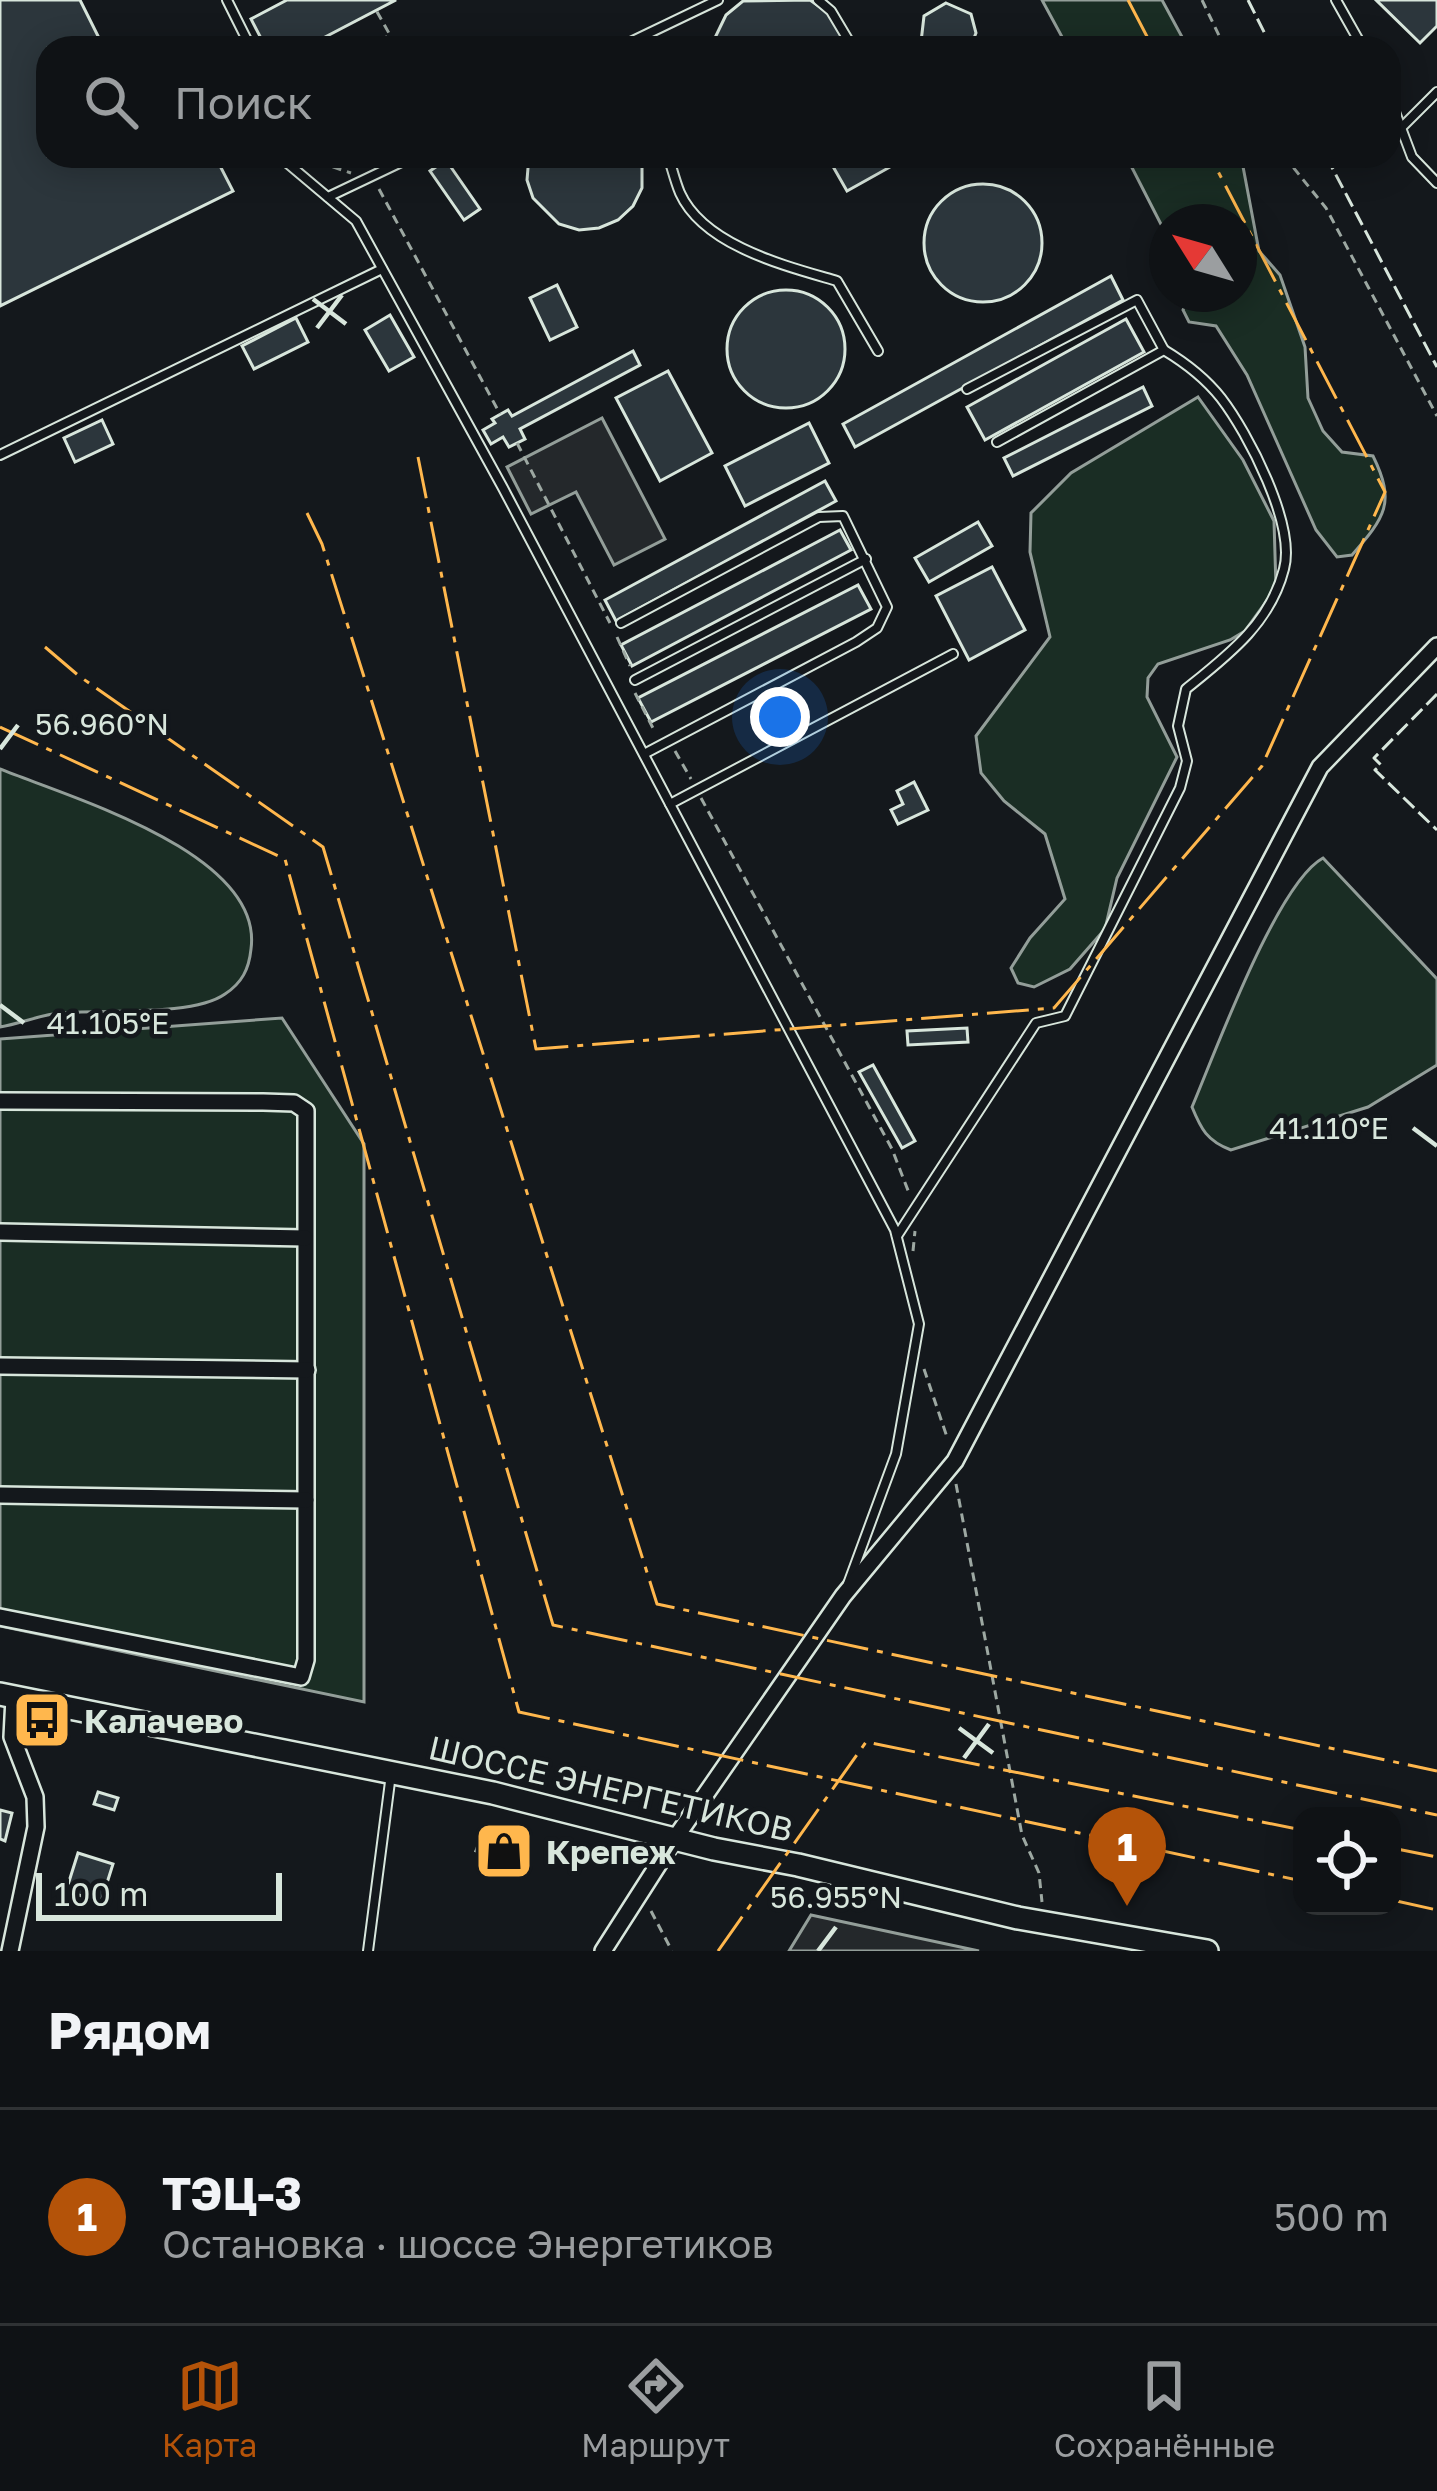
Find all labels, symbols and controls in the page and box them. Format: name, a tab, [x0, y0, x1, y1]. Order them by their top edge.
search box	[36, 36, 1401, 168]
icon: search	[78, 69, 144, 135]
text: Поиск	[174, 75, 313, 129]
north arrow	[1149, 204, 1257, 312]
your location	[750, 687, 810, 747]
text: 56.960°N	[35, 706, 169, 742]
text: 41.105°E	[47, 1005, 169, 1041]
text: 41.110°E	[1269, 1110, 1389, 1146]
bus stop icon: Калачево	[11, 1689, 73, 1751]
place label: Калачево	[84, 1701, 243, 1740]
street label: ШОССЕ ЭНЕРГЕТИКОВ	[425, 1727, 797, 1849]
pin: 1	[1088, 1807, 1166, 1906]
map controls	[1293, 1807, 1401, 1915]
button: locate	[1293, 1807, 1401, 1915]
shop icon: Крепеж	[473, 1820, 535, 1882]
place label: Крепеж	[546, 1832, 676, 1871]
scale bar	[36, 1867, 282, 1920]
text: 100 m	[54, 1874, 148, 1913]
text: 56.955°N	[770, 1879, 902, 1915]
text: Рядом	[48, 1999, 211, 2060]
text: ТЭЦ-3	[162, 2166, 302, 2220]
text: 1	[77, 2193, 97, 2240]
text: 500 m	[1274, 2193, 1389, 2240]
text: Остановка · шоссе Энергетиков	[162, 2220, 774, 2267]
tab: Карта	[162, 2353, 257, 2464]
tab: Маршрут	[581, 2353, 730, 2464]
tab: Сохранённые	[1054, 2353, 1275, 2464]

